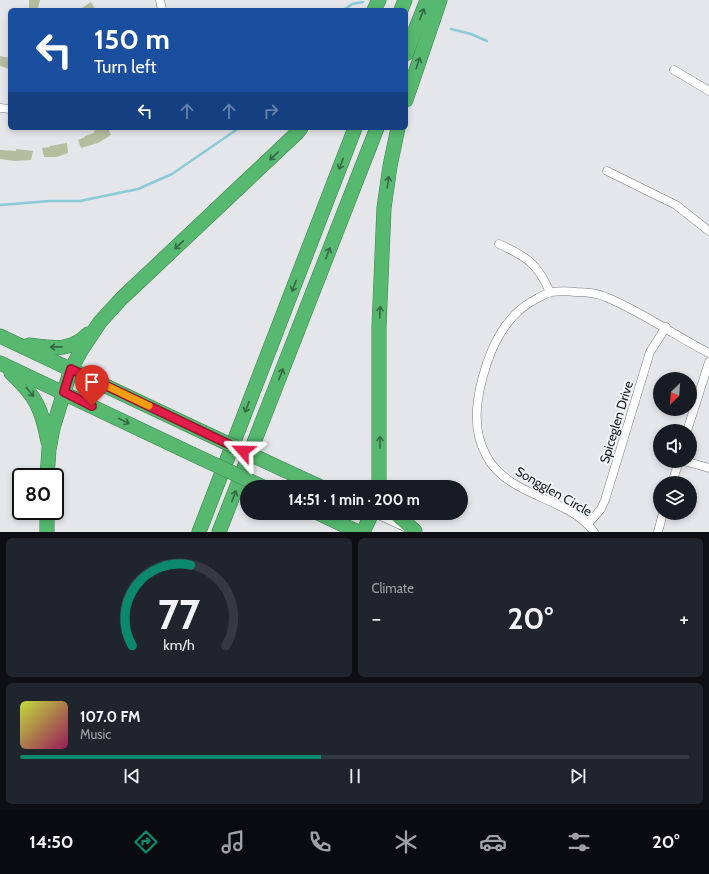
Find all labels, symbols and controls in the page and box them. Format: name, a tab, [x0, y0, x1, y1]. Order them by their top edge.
one-way arrow	[418, 8, 426, 20]
text: 150 m	[94, 22, 170, 56]
icon: left	[28, 24, 80, 76]
text: Turn left	[94, 56, 157, 78]
one-way arrow	[415, 58, 423, 70]
icon: left	[134, 100, 156, 122]
icon: ahead	[176, 100, 198, 122]
icon: ahead	[218, 100, 240, 122]
icon: right	[260, 100, 282, 122]
one-way arrow	[269, 151, 279, 160]
one-way arrow	[336, 158, 344, 170]
one-way arrow	[384, 176, 392, 189]
one-way arrow	[174, 240, 184, 250]
one-way arrow	[325, 248, 332, 260]
one-way arrow	[289, 279, 297, 291]
one-way arrow	[376, 306, 383, 319]
one-way arrow	[50, 344, 63, 351]
pin	[75, 365, 109, 406]
one-way arrow	[277, 369, 285, 381]
icon: arrive	[81, 371, 103, 393]
north arrow	[653, 372, 697, 416]
map controls	[653, 372, 697, 520]
street label: Spiceglen Drive	[596, 378, 636, 465]
one-way arrow	[25, 386, 34, 397]
one-way arrow	[243, 400, 251, 412]
one-way arrow	[118, 418, 130, 425]
button: sound	[653, 424, 697, 468]
position arrow	[222, 430, 264, 472]
one-way arrow	[376, 436, 384, 449]
street label: Songglen Circle	[513, 463, 595, 519]
speed limit sign: 80	[12, 468, 64, 520]
button: layers	[653, 476, 697, 520]
one-way arrow	[230, 490, 238, 502]
text: 14:51 · 1 min · 200 m	[288, 491, 420, 509]
text: Climate	[372, 580, 414, 596]
text: 77	[158, 588, 200, 638]
text: 20°	[507, 600, 553, 637]
text: −	[372, 605, 381, 632]
text: +	[679, 605, 689, 632]
text: km/h	[163, 635, 194, 653]
text: 107.0 FM	[80, 708, 141, 726]
text: Music	[80, 726, 111, 742]
icon: previous	[121, 765, 143, 787]
icon: pause	[344, 765, 366, 787]
icon: next	[567, 765, 589, 787]
icon: directions	[132, 828, 160, 856]
icon: music	[219, 828, 247, 856]
icon: phone	[306, 828, 334, 856]
icon: climate	[392, 828, 420, 856]
icon: car	[479, 828, 507, 856]
icon: filters	[565, 828, 593, 856]
text: 14:50	[29, 831, 74, 853]
text: 20°	[652, 831, 680, 853]

